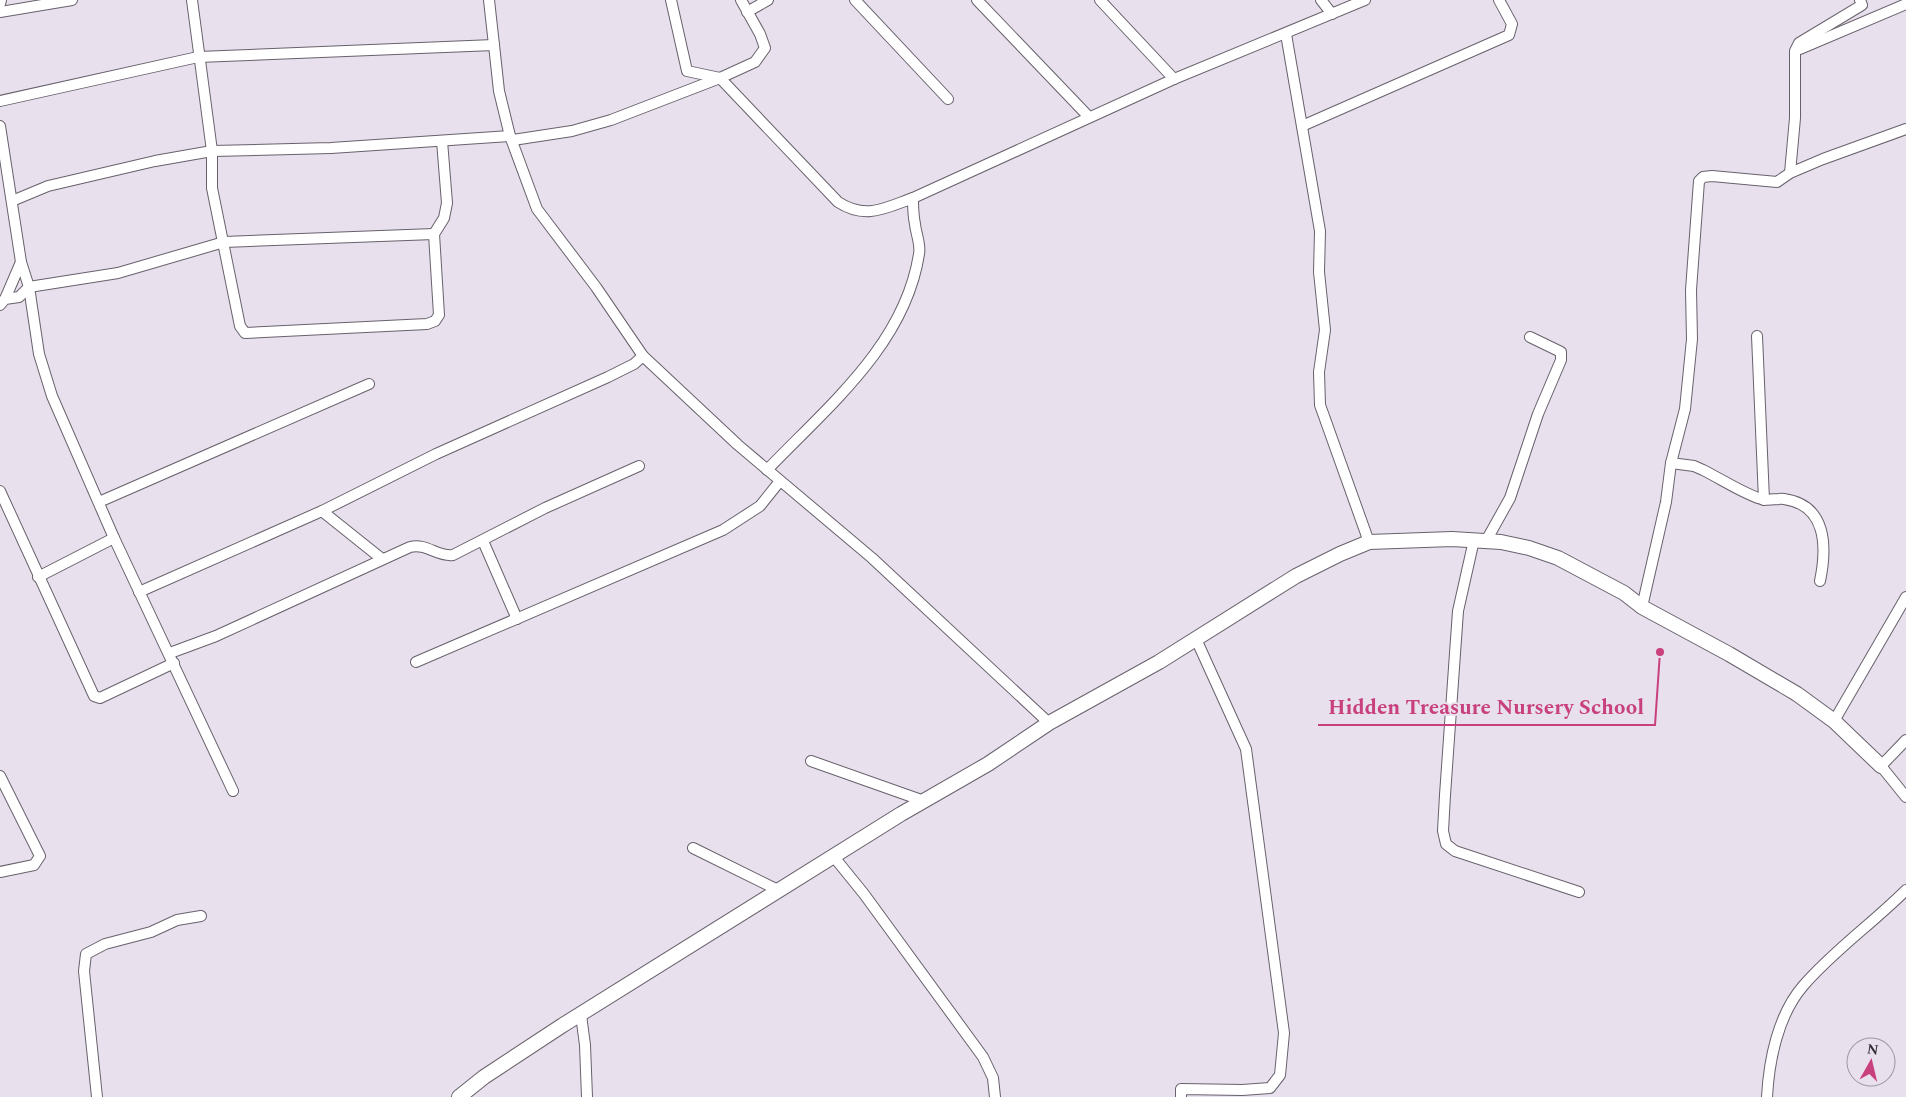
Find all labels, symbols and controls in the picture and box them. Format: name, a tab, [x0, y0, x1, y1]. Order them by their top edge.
callout: Hidden Treasure Nursery School	[1318, 689, 1655, 725]
text: Hidden Treasure Nursery School	[1328, 692, 1644, 724]
north arrow	[1846, 1037, 1896, 1087]
text: N	[1866, 1038, 1880, 1061]

